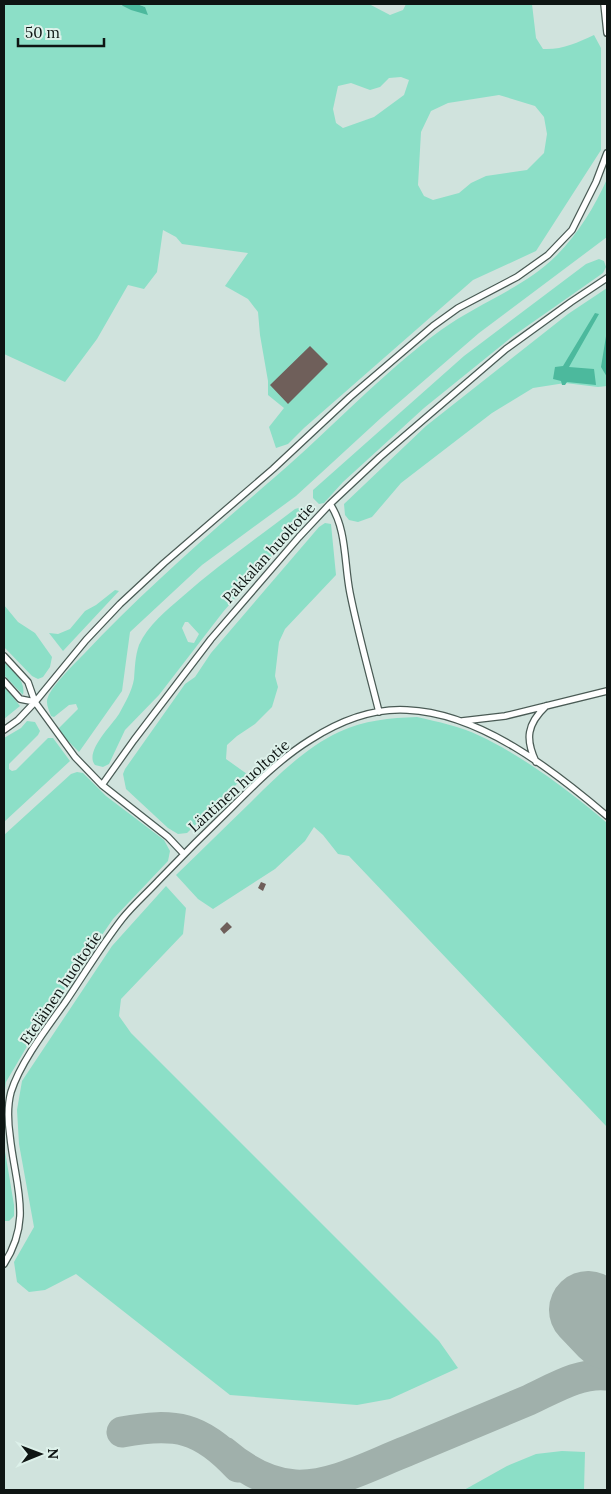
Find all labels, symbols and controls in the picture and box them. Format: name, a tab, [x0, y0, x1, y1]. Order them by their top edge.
scale bar	[18, 15, 104, 47]
text: 50 m	[25, 23, 60, 42]
street label: Pakkalan huoltotie	[218, 498, 319, 607]
street label: Läntinen huoltotie	[184, 735, 293, 836]
street label: Eteläinen huoltotie	[16, 927, 106, 1048]
north arrow	[15, 1429, 65, 1479]
text: N	[44, 1448, 62, 1460]

